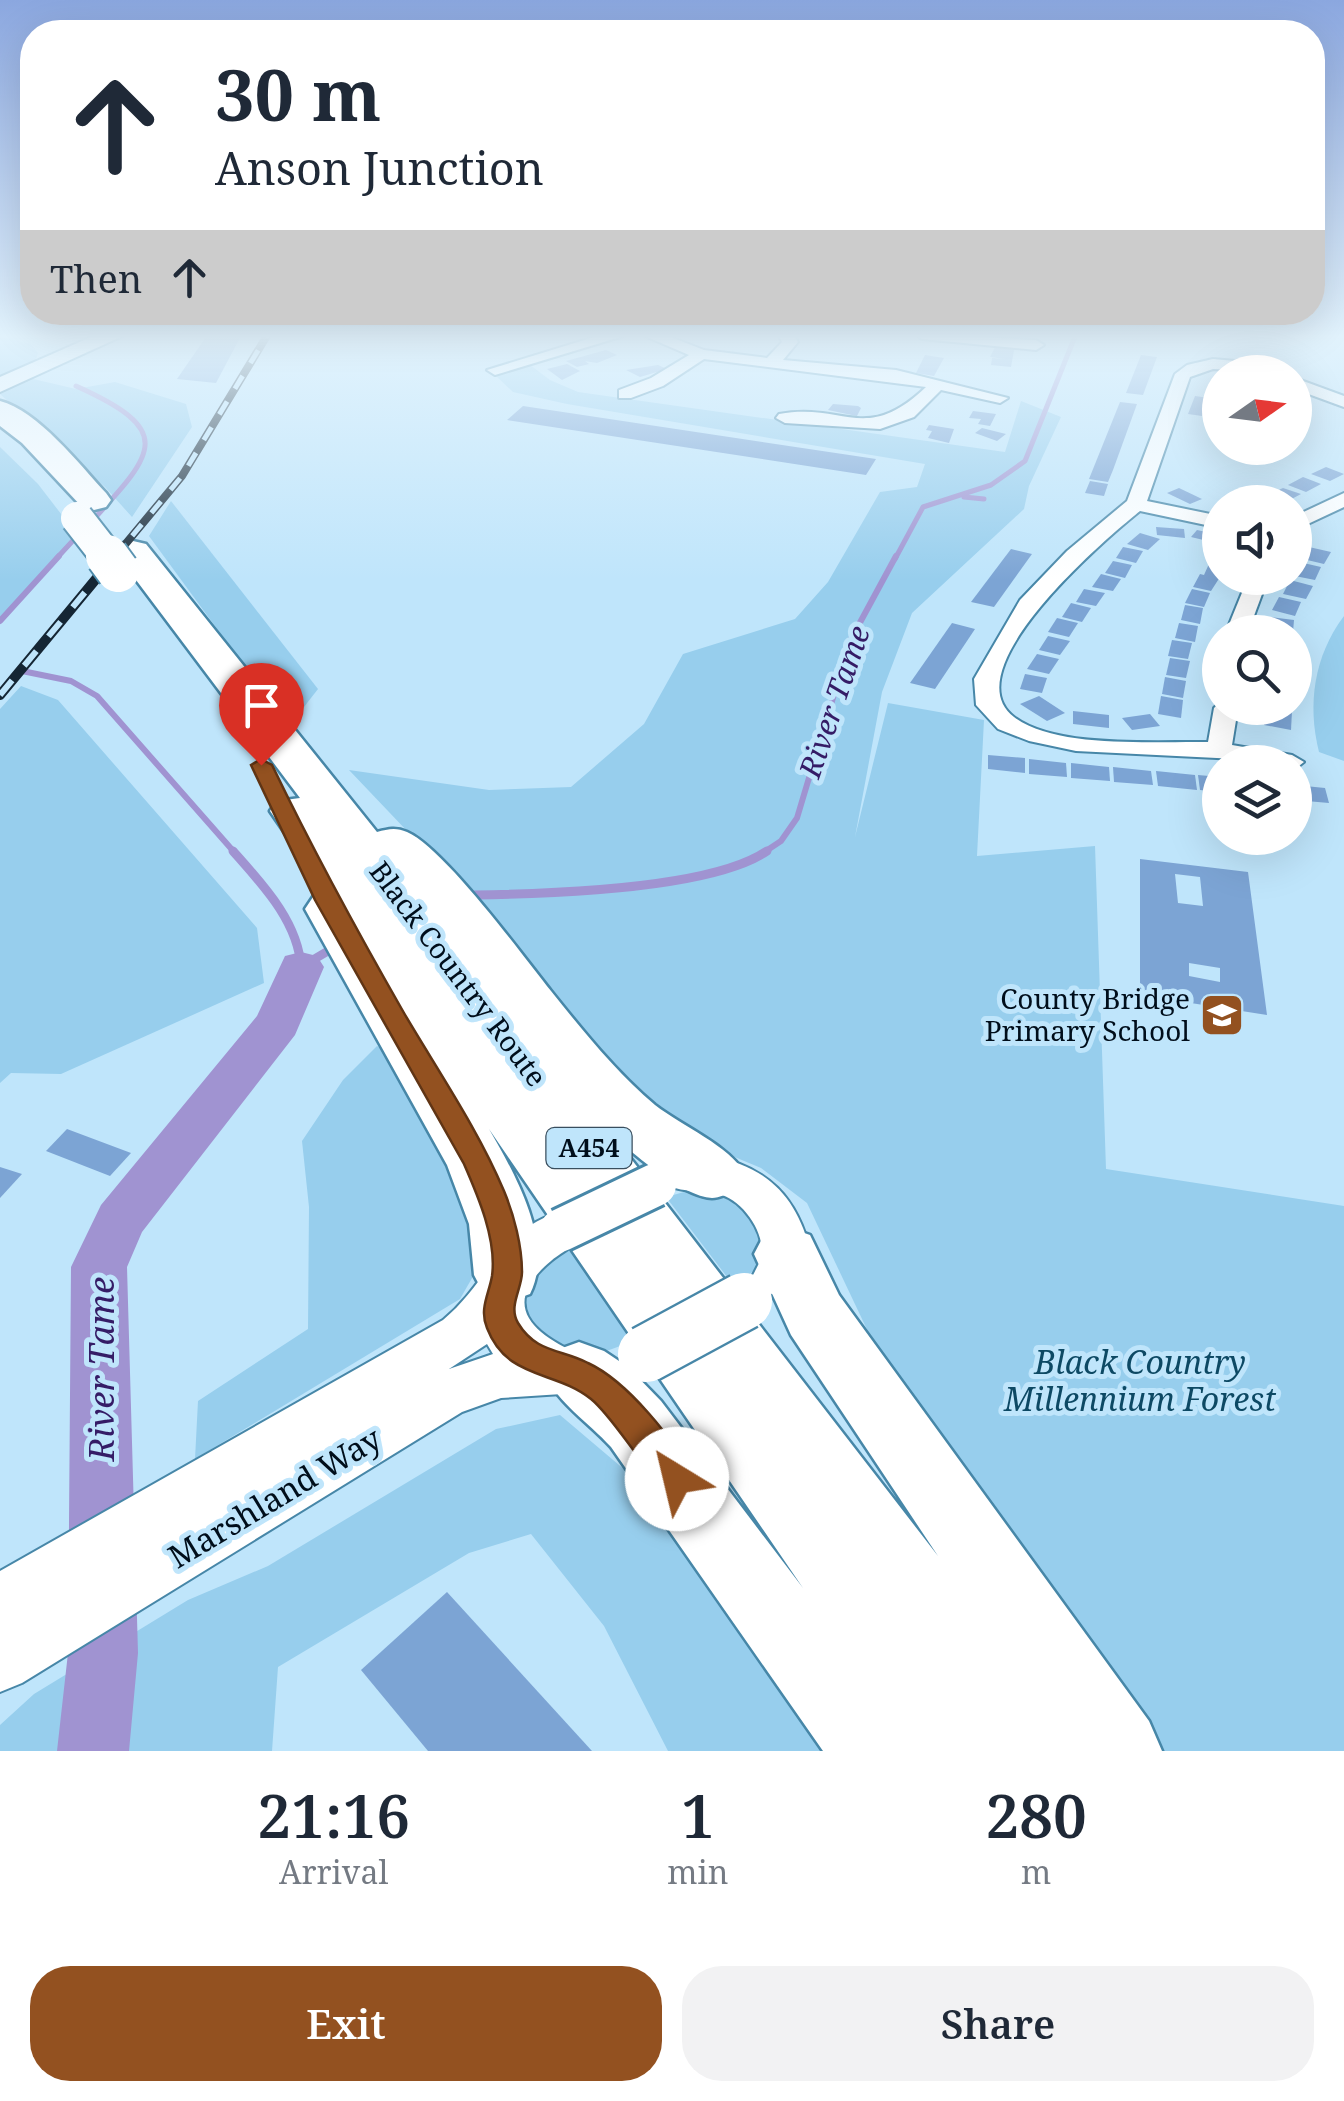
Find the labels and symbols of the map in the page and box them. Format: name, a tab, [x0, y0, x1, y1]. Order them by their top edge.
north arrow	[1202, 355, 1312, 465]
water label: River Tame	[788, 620, 879, 784]
pin	[219, 663, 304, 766]
street label: Black Country Route	[362, 853, 556, 1094]
place label: County Bridge Primary School	[985, 979, 1190, 1049]
school or university icon: County Bridge Primary School	[1199, 992, 1245, 1038]
road number: A454	[546, 1128, 632, 1168]
water label: River Tame	[77, 1277, 124, 1462]
park label: Black Country Millennium Forest	[1003, 1340, 1276, 1420]
street label: Marshland Way	[160, 1416, 389, 1577]
position arrow	[625, 1427, 729, 1531]

